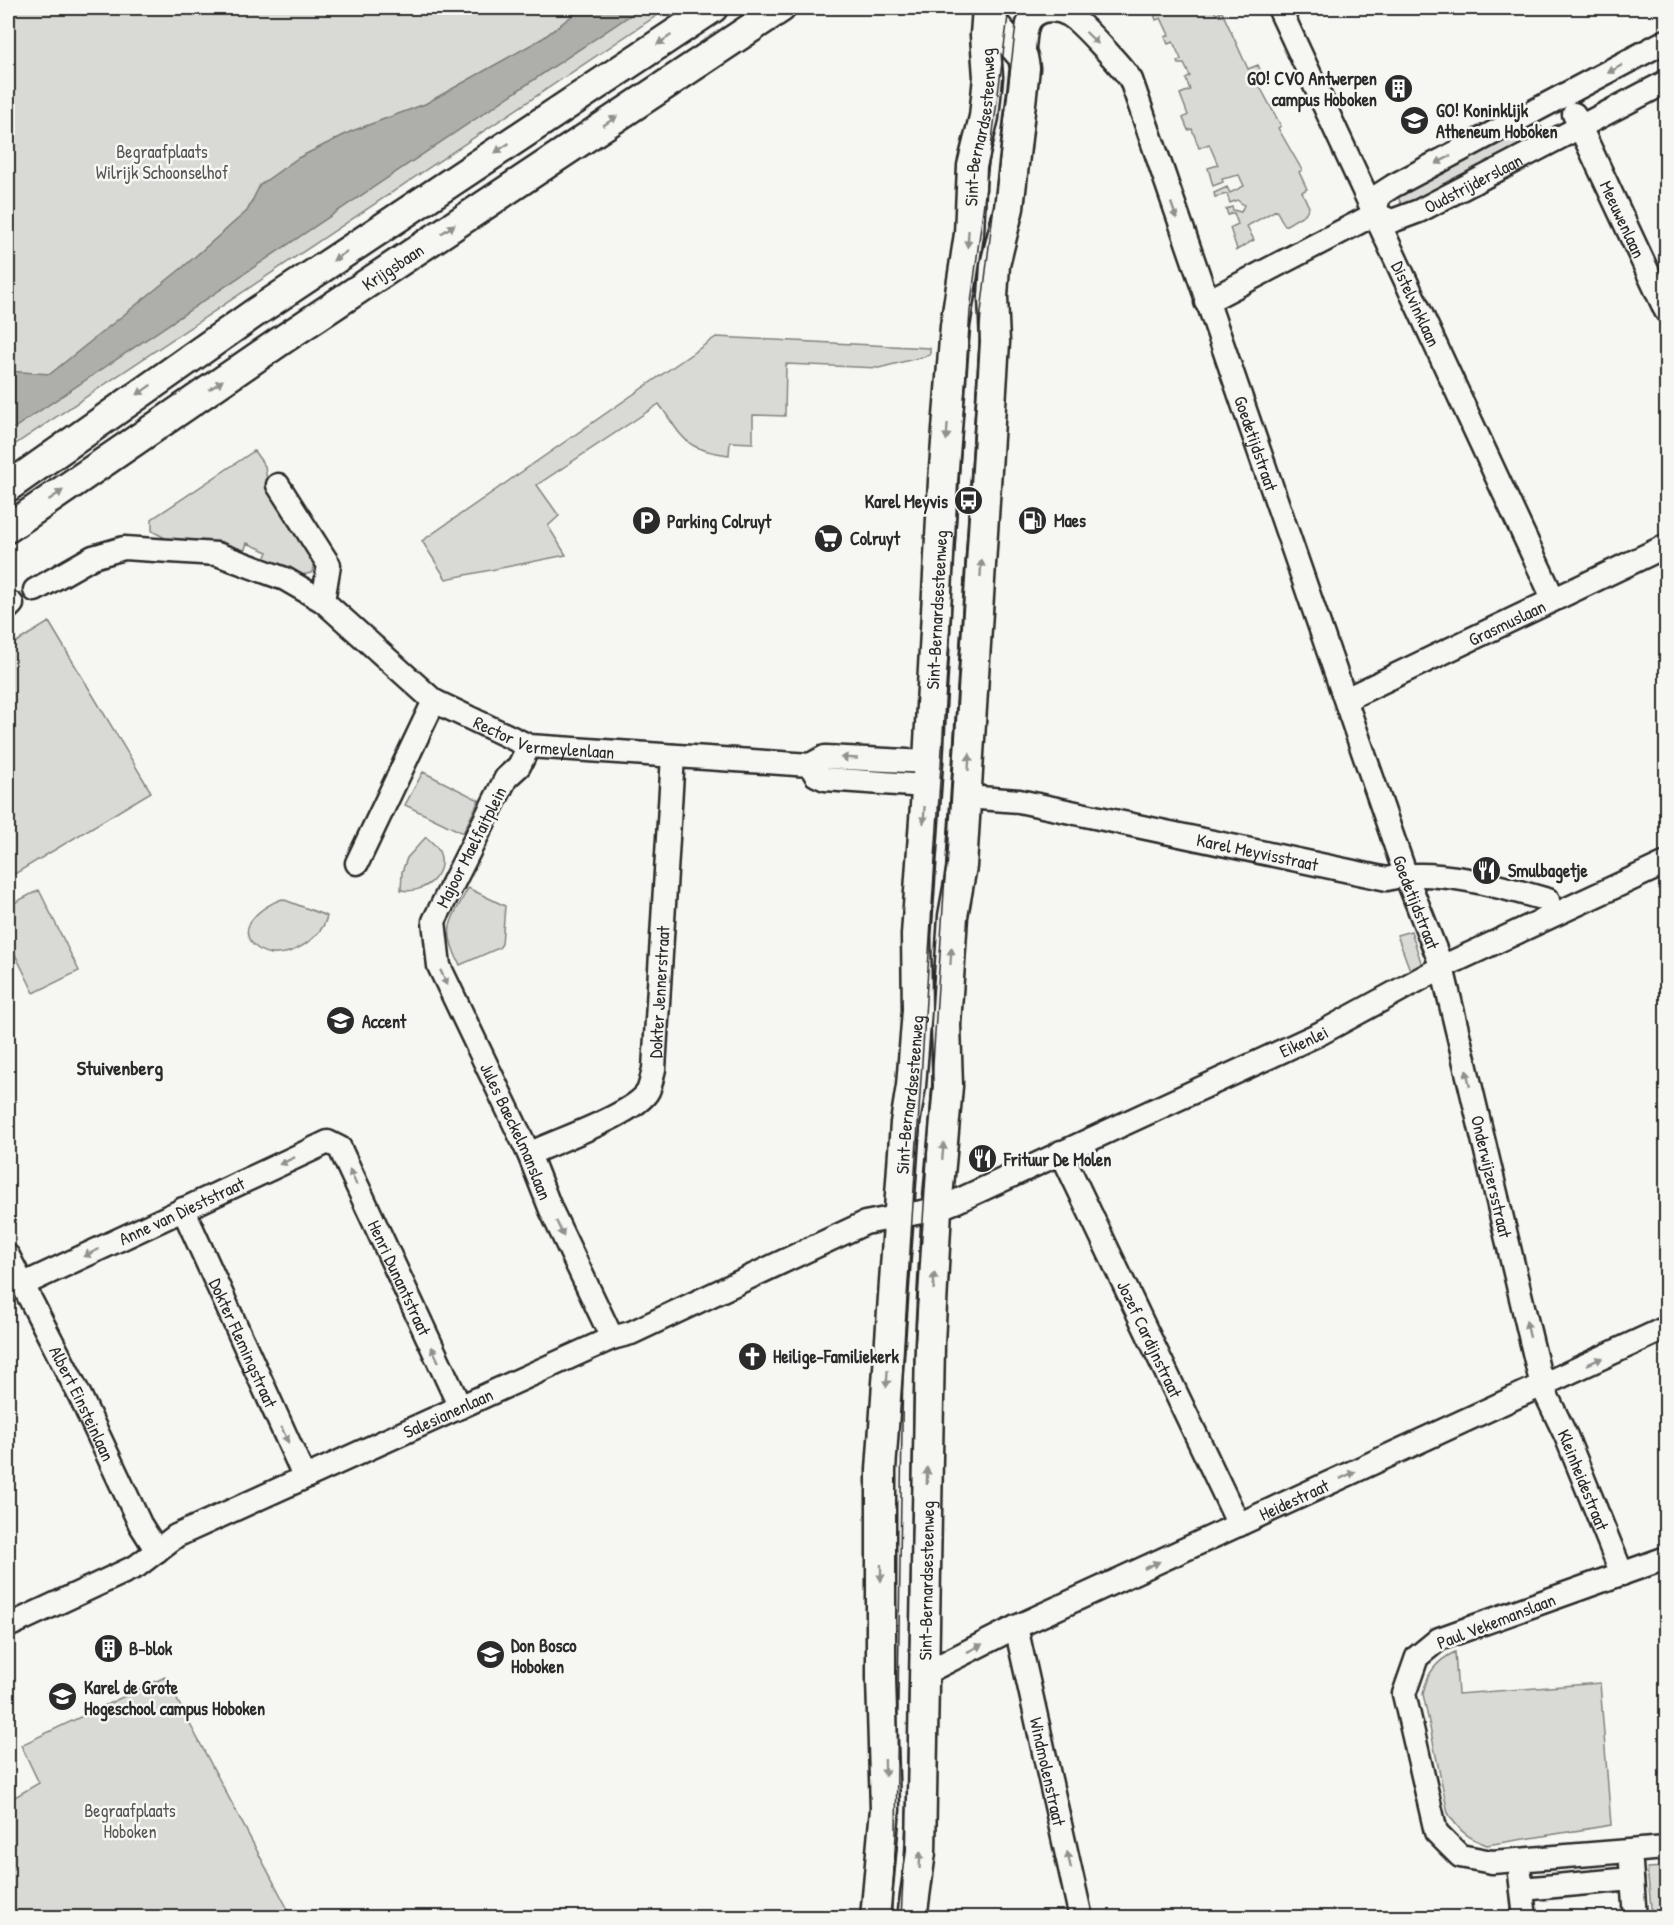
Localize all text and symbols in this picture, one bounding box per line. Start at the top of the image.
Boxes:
one-way arrow [1085,31,1099,45]
one-way arrow [656,34,672,45]
street label: Sint-Bernardsesteenweg [958,47,1001,207]
one-way arrow [1606,64,1623,74]
place label: GO! CVO Antwerpen campus Hoboken [1247,66,1377,113]
building icon: GO! CVO Antwerpen campus Hoboken [1382,72,1414,104]
place label: GO! Koninklijk Atheneum Hoboken [1436,98,1558,144]
school or university icon: GO! Koninklijk Atheneum Hoboken [1399,104,1431,136]
one-way arrow [602,115,618,127]
park label: Begraafplaats Wilrijk Schoonselhof [96,139,229,185]
one-way arrow [494,142,510,153]
street label: Oudstrijderslaan [1419,147,1526,219]
one-way arrow [1434,155,1451,165]
street label: Meeuwenlaan [1594,176,1652,262]
one-way arrow [1170,202,1180,220]
one-way arrow [440,224,456,235]
one-way arrow [963,229,973,248]
street label: Krijgsbaan [357,237,428,296]
one-way arrow [332,250,348,262]
street label: Distelvinklaan [1386,257,1447,351]
one-way arrow [208,379,224,391]
one-way arrow [137,384,152,396]
street label: Goedetijdstraat [1228,392,1285,495]
one-way arrow [942,423,952,442]
bus stop icon: Karel Meyvis [953,485,985,517]
one-way arrow [47,489,63,501]
place label: Karel Meyvis [865,489,948,515]
fuel station icon: Maes [1017,504,1049,536]
parking icon: Parking Colruyt [630,505,662,537]
place label: Maes [1054,508,1086,533]
place label: Parking Colruyt [667,509,772,535]
supermarket icon: Colruyt [813,522,845,554]
place label: Colruyt [850,526,901,552]
street label: Sint-Bernardsesteenweg [919,529,953,690]
one-way arrow [976,558,986,577]
street label: Grasmuslaan [1464,593,1549,651]
street label: Rector Vermeylenlaan [470,709,615,764]
one-way arrow [964,753,973,772]
one-way arrow [839,754,858,763]
street label: Majoor Maelfaitplein [430,782,512,912]
one-way arrow [919,806,929,825]
street label: Karel Meyvisstraat [1194,827,1321,877]
street label: Goedetijdstraat [1387,852,1447,954]
restaurant icon: Smulbagetje [1471,854,1503,886]
place label: Smulbagetje [1508,858,1589,884]
street label: Dokter Jennerstraat [642,924,675,1059]
one-way arrow [946,947,955,966]
one-way arrow [440,969,449,986]
school or university icon: Accent [325,1005,357,1037]
place label: Accent [362,1009,407,1034]
street label: Sint-Bernardsesteenweg [889,1014,929,1175]
street label: Eikenlei [1275,1019,1332,1063]
district label: Stuivenberg [77,1054,163,1082]
street label: Jules Baeckelmanslaan [475,1058,558,1203]
one-way arrow [1463,1069,1473,1087]
street label: Onderwijzersstraat [1465,1113,1519,1241]
one-way arrow [938,1141,947,1160]
restaurant icon: Frituur De Molen [967,1143,999,1175]
place label: Frituur De Molen [1003,1147,1111,1172]
one-way arrow [278,1157,295,1166]
one-way arrow [349,1169,358,1186]
street label: Anne van Dieststraat [114,1170,249,1251]
street label: Henri Dunantstraat [362,1216,438,1340]
one-way arrow [556,1221,565,1238]
one-way arrow [83,1249,100,1258]
one-way arrow [929,1271,938,1290]
street label: Dokter Flemingstraat [204,1274,284,1412]
street label: Jozef Cardijnstraat [1111,1276,1189,1402]
one-way arrow [1523,1320,1533,1338]
church icon: Heilige-Familiekerk [736,1340,768,1372]
street label: Albert Einsteinlaan [44,1341,121,1465]
place label: Heilige-Familiekerk [773,1344,900,1370]
one-way arrow [431,1346,440,1363]
one-way arrow [1586,1357,1603,1366]
one-way arrow [882,1369,892,1388]
street label: Salesianenlaan [399,1381,497,1444]
street label: Kleinheidestraat [1552,1425,1616,1535]
one-way arrow [281,1426,290,1443]
one-way arrow [923,1466,932,1485]
one-way arrow [1340,1470,1358,1480]
street label: Heidestraat [1255,1472,1333,1526]
street label: Sint-Bernardsesteenweg [912,1501,940,1661]
one-way arrow [1143,1560,1161,1570]
one-way arrow [876,1564,886,1583]
street label: Paul Vekemanslaan [1433,1587,1559,1655]
building icon: B-blok [92,1632,124,1664]
place label: Don Bosco Hoboken [511,1633,577,1679]
place label: B-blok [129,1636,173,1661]
school or university icon: Don Bosco Hoboken [474,1639,506,1671]
one-way arrow [967,1643,984,1652]
place label: Karel de Grote Hogeschool campus Hoboken [84,1675,265,1722]
school or university icon: Karel de Grote Hogeschool campus Hoboken [47,1681,79,1713]
street label: Windmolenstraat [1024,1715,1073,1829]
one-way arrow [880,1759,889,1778]
park label: Begraafplaats Hoboken [84,1798,176,1844]
one-way arrow [916,1850,925,1869]
one-way arrow [1063,1851,1073,1870]

